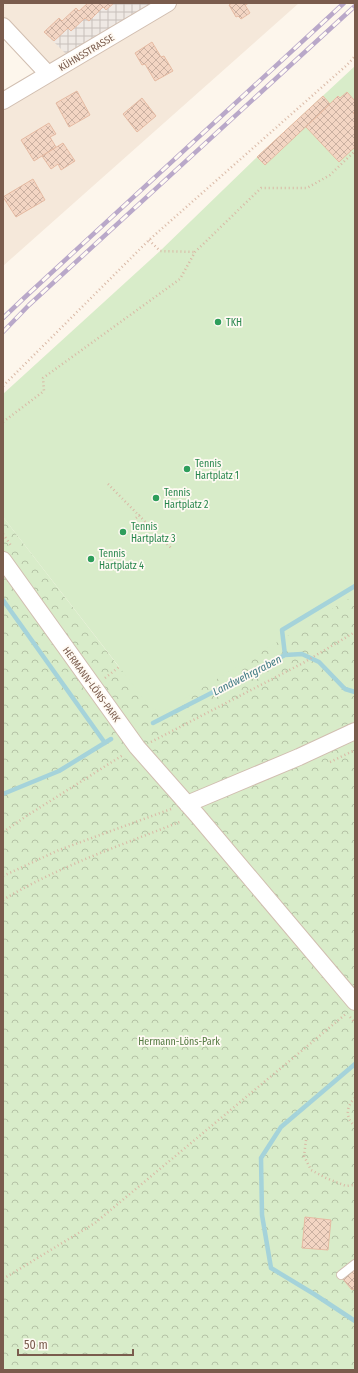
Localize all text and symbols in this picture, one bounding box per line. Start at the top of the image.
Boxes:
street label: KÜHNSSTRASSE [56,31,117,74]
marker: TKH [213,317,223,327]
place label: TKH [226,317,242,329]
place label: Tennis Hartplatz 1 [195,458,239,482]
marker: Tennis Hartplatz 1 [182,464,192,474]
place label: Tennis Hartplatz 2 [164,487,209,511]
marker: Tennis Hartplatz 2 [151,493,161,503]
place label: Tennis Hartplatz 3 [131,521,176,545]
marker: Tennis Hartplatz 3 [118,527,128,537]
place label: Tennis Hartplatz 4 [99,548,144,572]
marker: Tennis Hartplatz 4 [86,554,96,564]
street label: HERMANN-LÖNS-PARK [60,644,124,725]
water label: Landwehrgraben [211,652,284,698]
park label: Hermann-Löns-Park [138,1036,220,1048]
scale bar [18,1331,133,1357]
text: 50 m [24,1338,48,1352]

